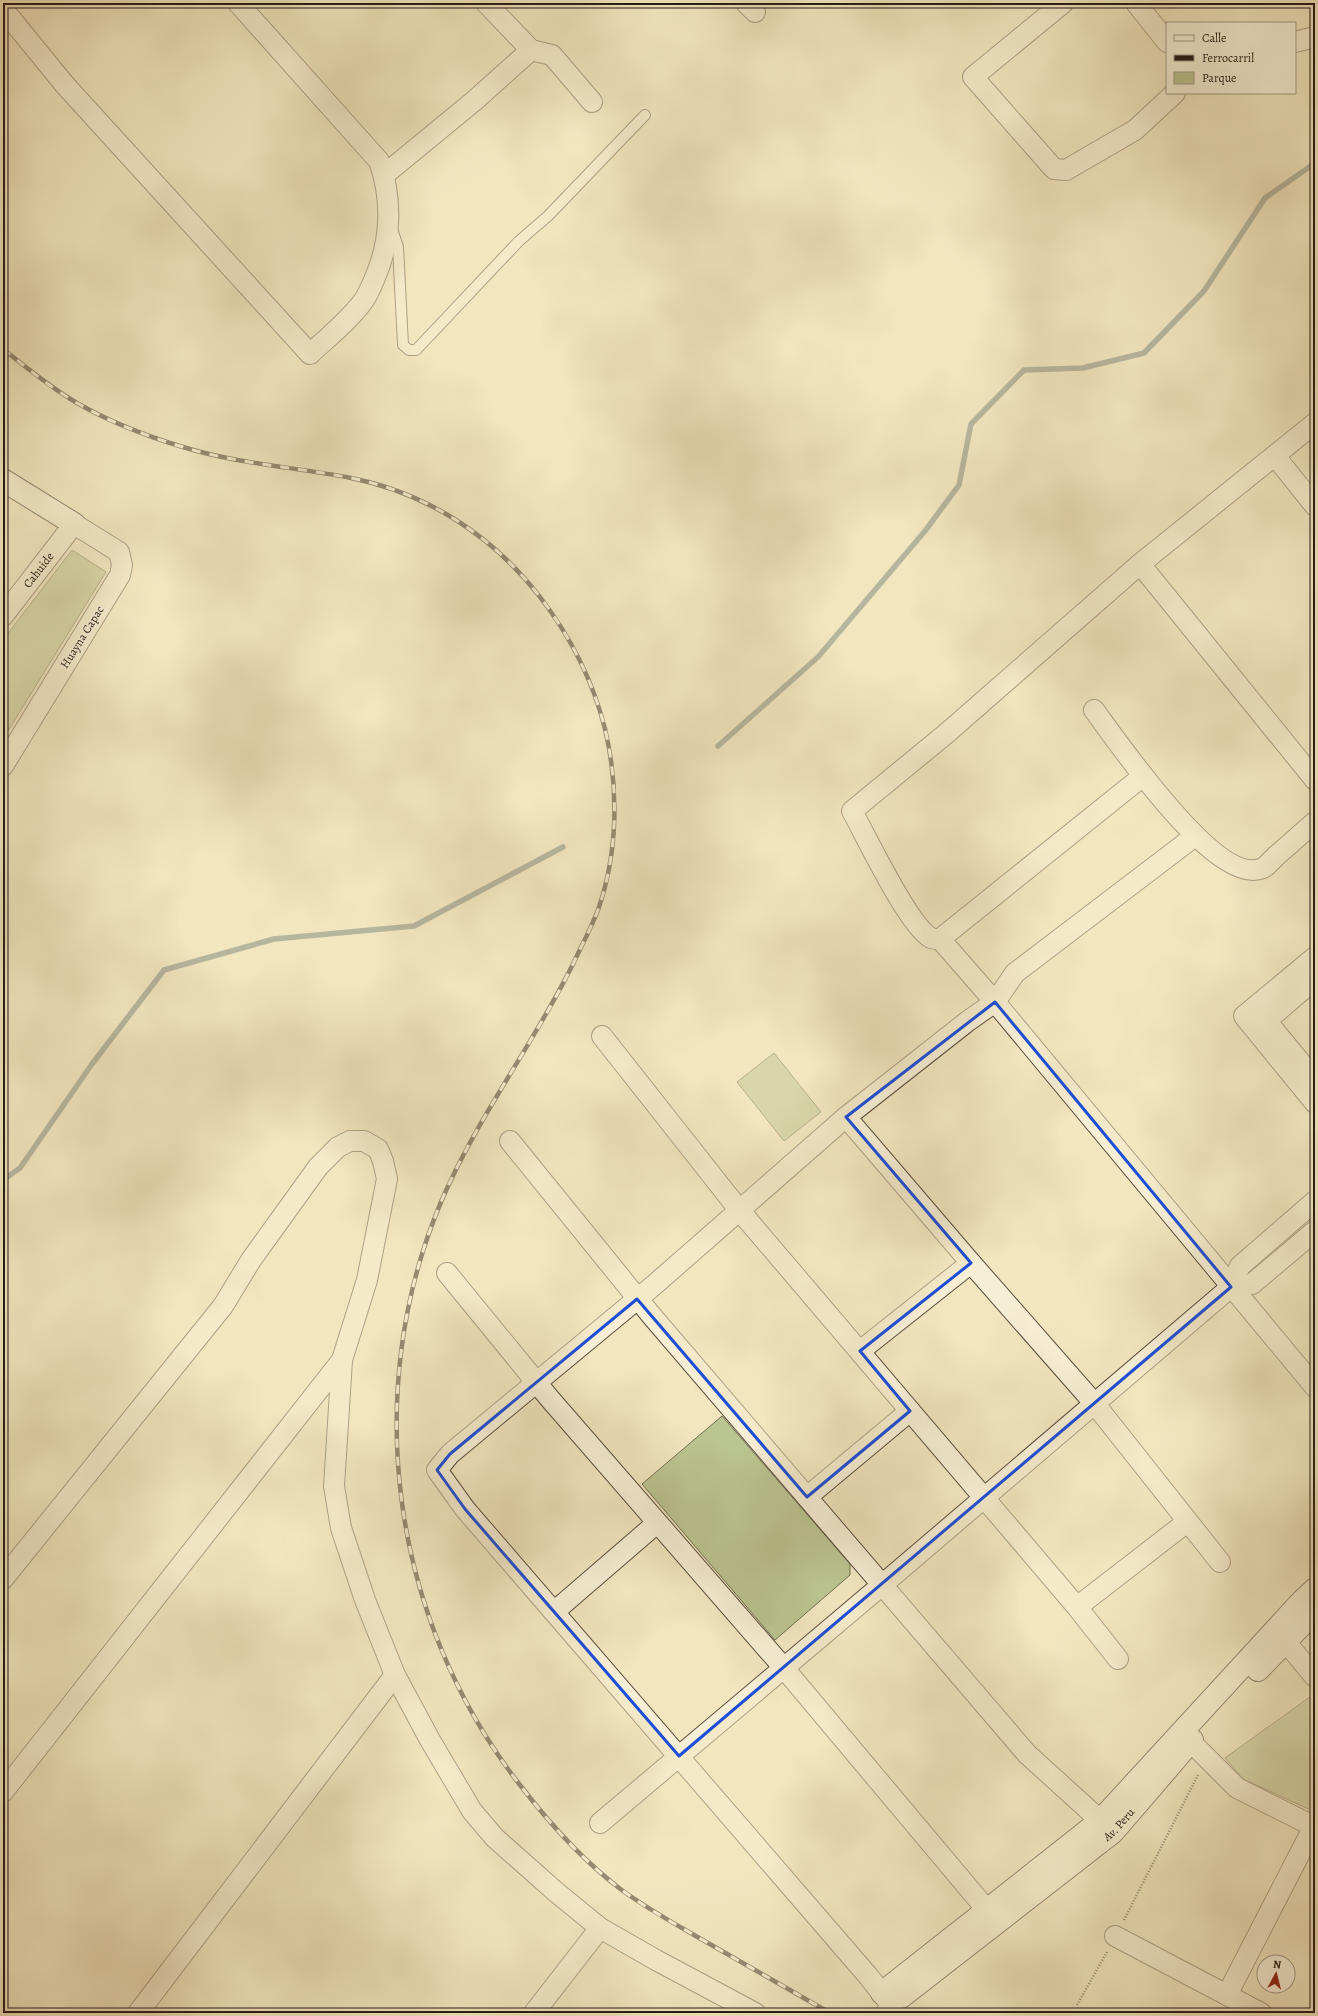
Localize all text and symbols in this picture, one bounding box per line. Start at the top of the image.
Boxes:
legend [1166,22,1296,94]
text: Calle [1202,30,1226,46]
text: Ferrocarril [1202,50,1254,66]
text: Parque [1202,70,1237,86]
street label: Cahuide [19,549,57,591]
street label: Huayna Capac [56,603,108,671]
street label: Av. Peru [1099,1804,1138,1845]
north arrow [1256,1954,1296,1994]
text: N [1272,1957,1282,1973]

